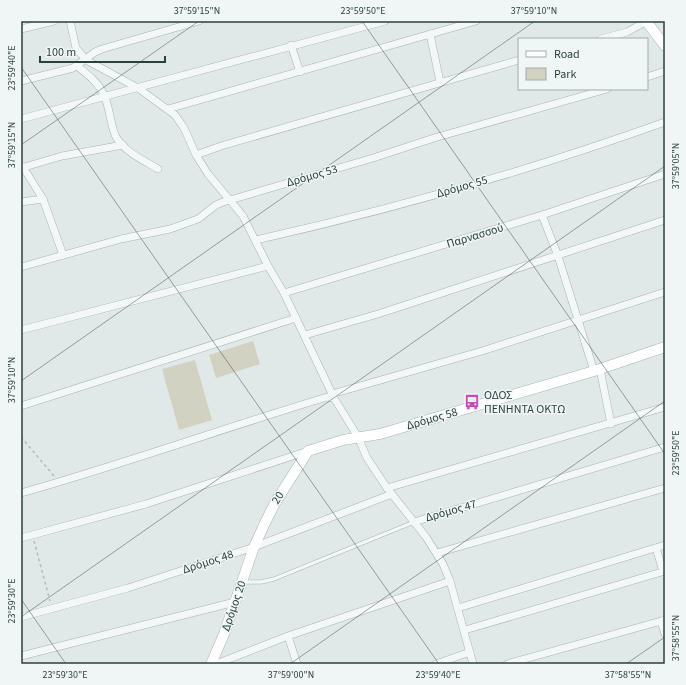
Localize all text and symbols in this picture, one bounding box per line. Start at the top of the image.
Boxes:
text: 37°59'15"N [174,4,220,18]
text: 23°59'50"E [340,4,386,18]
text: 37°59'10"N [511,4,557,18]
scale bar [40,38,165,64]
legend [518,38,648,90]
text: 100 m [46,44,76,61]
text: 23°59'40"E [5,45,19,91]
text: Road [554,46,580,63]
text: Park [554,66,576,83]
text: 37°59'15"N [5,122,19,168]
text: 37°59'05"N [669,143,683,189]
street label: Δρόμος 53 [284,161,340,191]
street label: Δρόμος 55 [434,172,490,202]
street label: Παρνασσού [444,219,506,253]
text: 37°59'10"N [5,357,19,403]
place label: ΟΔΟΣ ΠΕΝΗΝΤΑ ΟΚΤΩ [484,387,565,418]
bus stop icon: ΟΔΟΣ ΠΕΝΗΝΤΑ ΟΚΤΩ [463,393,481,411]
street label: Δρόμος 58 [404,404,460,434]
text: 23°59'50"E [669,430,683,476]
street label: 20 [268,488,288,508]
street label: Δρόμος 47 [423,496,479,526]
street label: Δρόμος 48 [180,546,236,578]
text: 23°59'30"E [5,578,19,624]
street label: Δρόμος 20 [217,578,251,634]
text: 37°58'55"N [669,615,683,661]
text: 23°59'30"E [42,668,88,682]
text: 37°59'00"N [268,668,314,682]
text: 23°59'40"E [415,668,461,682]
text: 37°58'55"N [605,668,651,682]

